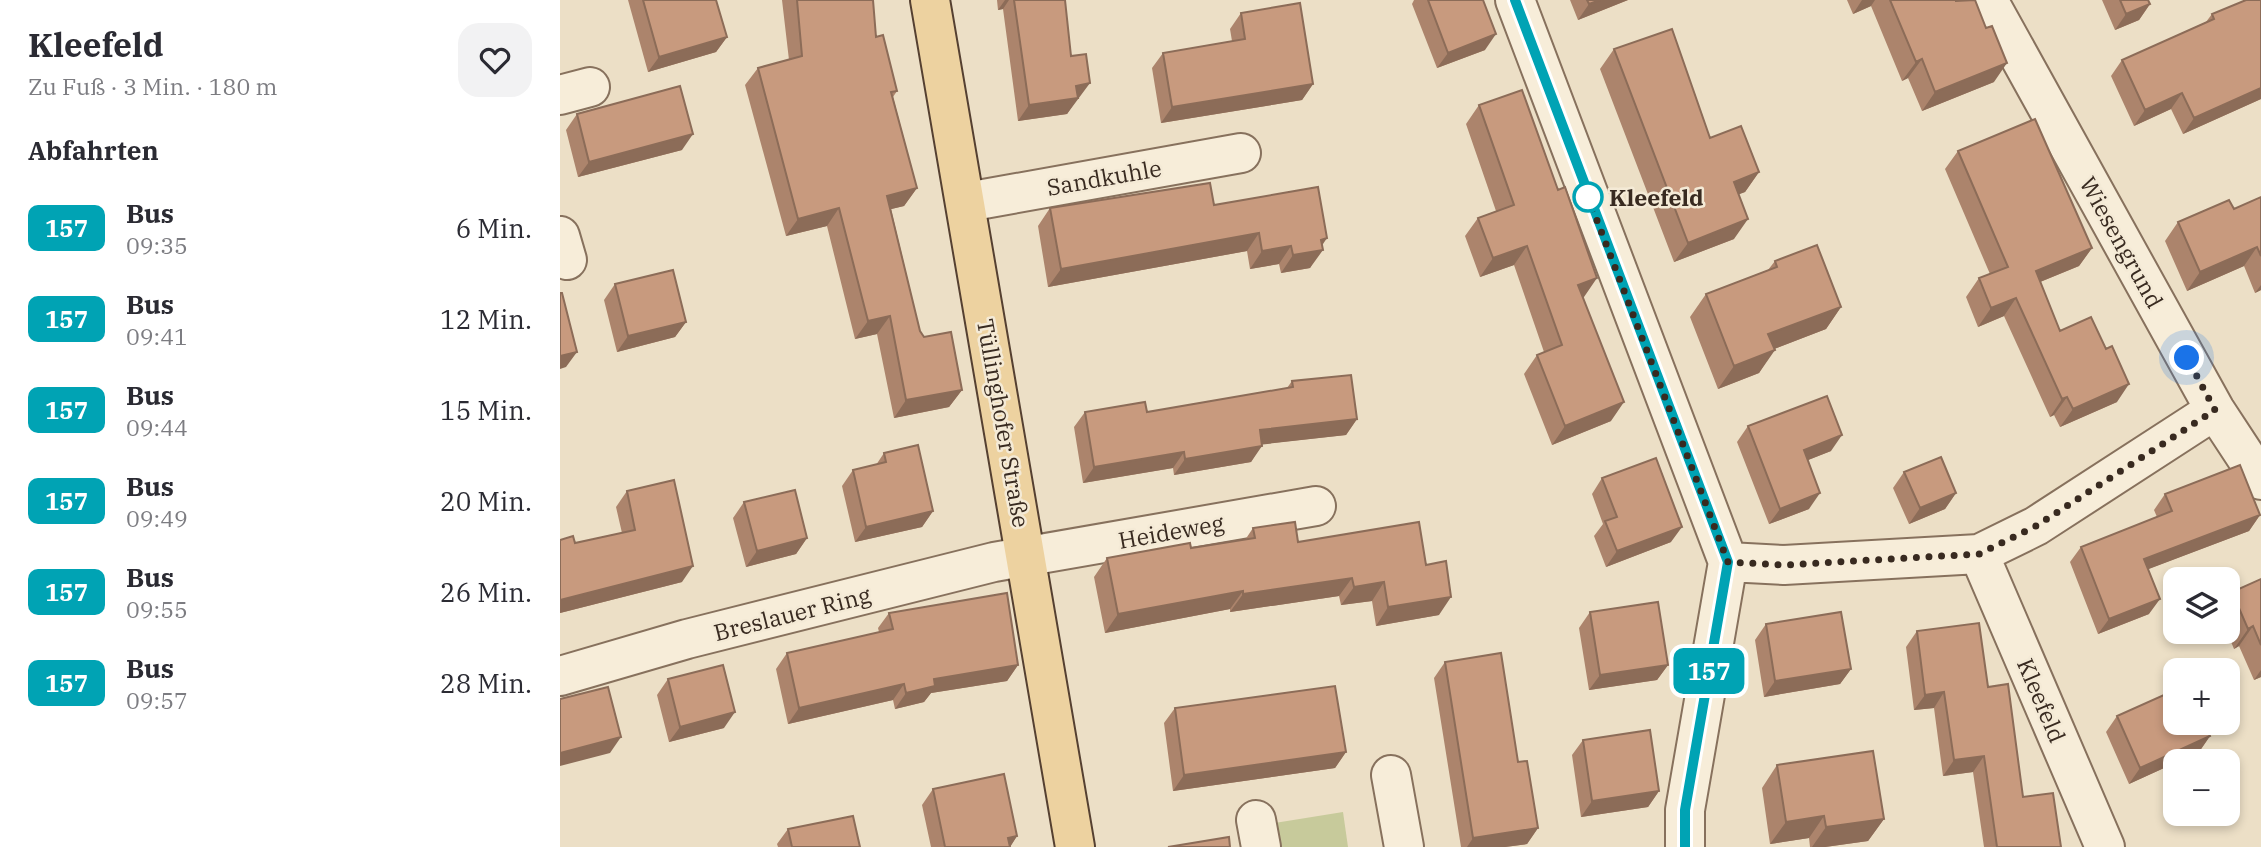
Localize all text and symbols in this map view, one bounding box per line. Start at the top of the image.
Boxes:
text: Kleefeld [28,23,164,66]
button: heart [458,23,532,97]
text: Zu Fuß · 3 Min. · 180 m [28,71,277,101]
text: Abfahrten [28,133,159,167]
street label: Sandkuhle [1044,152,1164,202]
street label: Wiesengrund [2074,171,2170,313]
marker: Kleefeld [1573,182,1603,212]
place label: Kleefeld [1609,182,1703,212]
text: Bus [126,196,174,230]
text: 6 Min. [456,211,532,245]
text: 157 [45,212,88,244]
text: 09:35 [126,230,188,260]
text: Bus [126,287,174,321]
text: 12 Min. [440,302,532,336]
text: 157 [45,303,88,335]
street label: Tüllinghofer Straße [971,316,1037,530]
text: 09:41 [126,321,188,351]
your location [2169,340,2204,375]
text: Bus [126,378,174,412]
text: 15 Min. [440,393,532,427]
text: 157 [45,394,88,426]
text: 09:44 [126,412,188,442]
text: Bus [126,469,174,503]
text: 20 Min. [440,484,532,518]
text: 157 [45,485,88,517]
text: 09:49 [126,503,188,533]
street label: Heideweg [1116,507,1227,555]
text: Bus [126,560,174,594]
map controls [2163,567,2240,826]
button: layers [2163,567,2240,644]
text: 26 Min. [440,575,532,609]
text: 157 [45,576,88,608]
street label: Breslauer Ring [711,579,874,647]
text: 09:55 [126,594,188,624]
line badge: 157 [1669,648,1749,694]
text: Bus [126,651,174,685]
street label: Kleefeld [2011,653,2073,747]
text: 157 [1687,655,1731,687]
button: + [2163,658,2240,735]
text: 28 Min. [440,666,532,700]
text: 157 [45,667,88,699]
text: 09:57 [126,685,188,715]
button: − [2163,749,2240,826]

